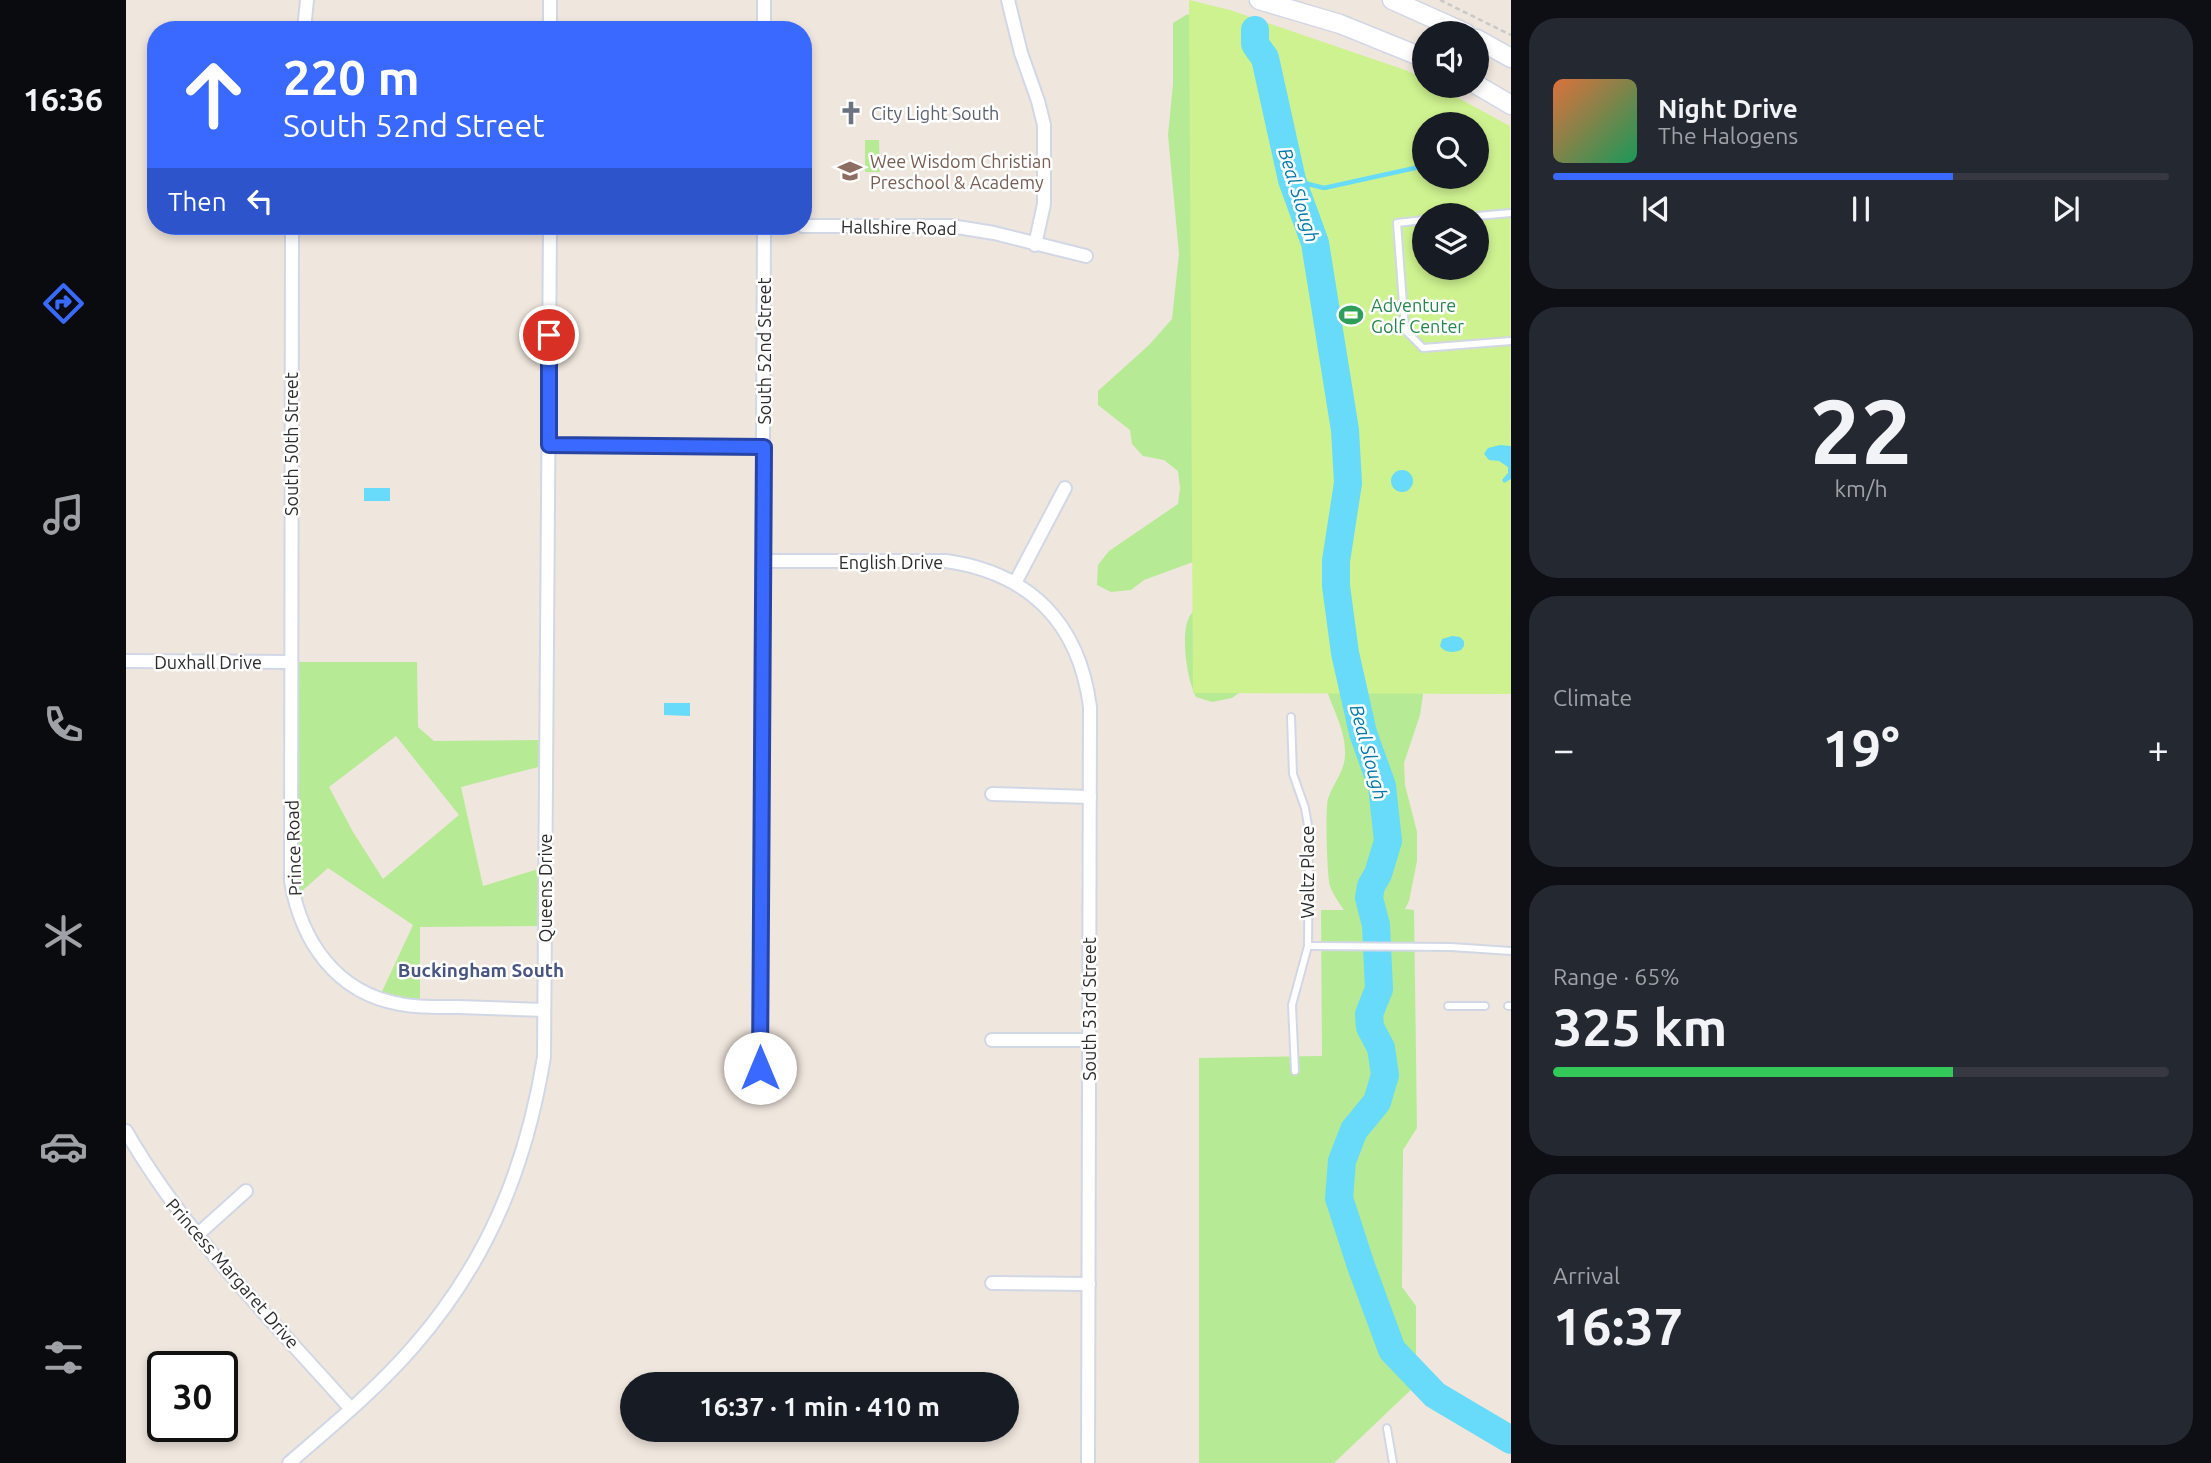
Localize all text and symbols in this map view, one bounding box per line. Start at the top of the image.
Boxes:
map controls [1412,21,1489,280]
button: sound [1412,21,1489,98]
icon: ahead [168,49,259,140]
text: 220 m [283,49,420,104]
text: 16:36 [23,81,103,117]
text: Night Drive [1658,94,1798,123]
church icon: City Light South [837,99,865,127]
place label: City Light South [871,103,999,123]
text: South 52nd Street [283,107,545,143]
button: search [1412,112,1489,189]
text: The Halogens [1658,123,1798,148]
water label: Beal Slough [1274,145,1324,245]
place label: Wee Wisdom Christian Preschool & Academy [870,151,1052,192]
school or university icon: Wee Wisdom Christian Preschool & Academy [836,157,864,185]
icon: left [241,182,279,220]
text: Then [168,187,227,216]
icon: previous [1637,190,1675,228]
icon: pause [1842,190,1880,228]
icon: next [2047,190,2085,228]
button: layers [1412,203,1489,280]
street label: Hallshire Road [841,216,957,238]
street label: South 52nd Street [754,277,774,425]
icon: directions [39,279,88,328]
place label: Adventure Golf Center [1371,295,1464,336]
sports icon: Adventure Golf Center [1337,301,1365,329]
pin [519,305,579,365]
icon: arrive [530,316,568,354]
street label: South 50th Street [281,372,301,516]
text: 22 [1810,379,1912,481]
text: km/h [1834,476,1888,501]
icon: music [39,490,88,539]
street label: English Drive [839,552,943,572]
street label: Duxhall Drive [154,652,262,672]
text: Climate [1553,685,1632,710]
icon: phone [39,700,88,749]
water label: Beal Slough [1346,702,1392,802]
text: 19° [1822,719,1900,777]
text: − [1553,728,1574,770]
text: + [2148,728,2169,770]
street label: Prince Road [281,800,305,896]
street label: Waltz Place [1297,826,1317,918]
street label: Queens Drive [535,834,556,942]
icon: climate [39,911,88,960]
street label: South 53rd Street [1079,937,1099,1081]
district label: Buckingham South [398,959,564,981]
text: Range · 65% [1553,964,1680,989]
text: 325 km [1553,998,1727,1056]
position arrow [723,1031,797,1105]
icon: car [39,1122,88,1171]
street label: Princess Margaret Drive [162,1194,304,1352]
text: Arrival [1553,1263,1620,1288]
text: 16:37 [1553,1297,1683,1355]
icon: filters [39,1333,88,1382]
speed limit sign: 30 [147,1351,238,1442]
text: 16:37 · 1 min · 410 m [699,1392,940,1421]

